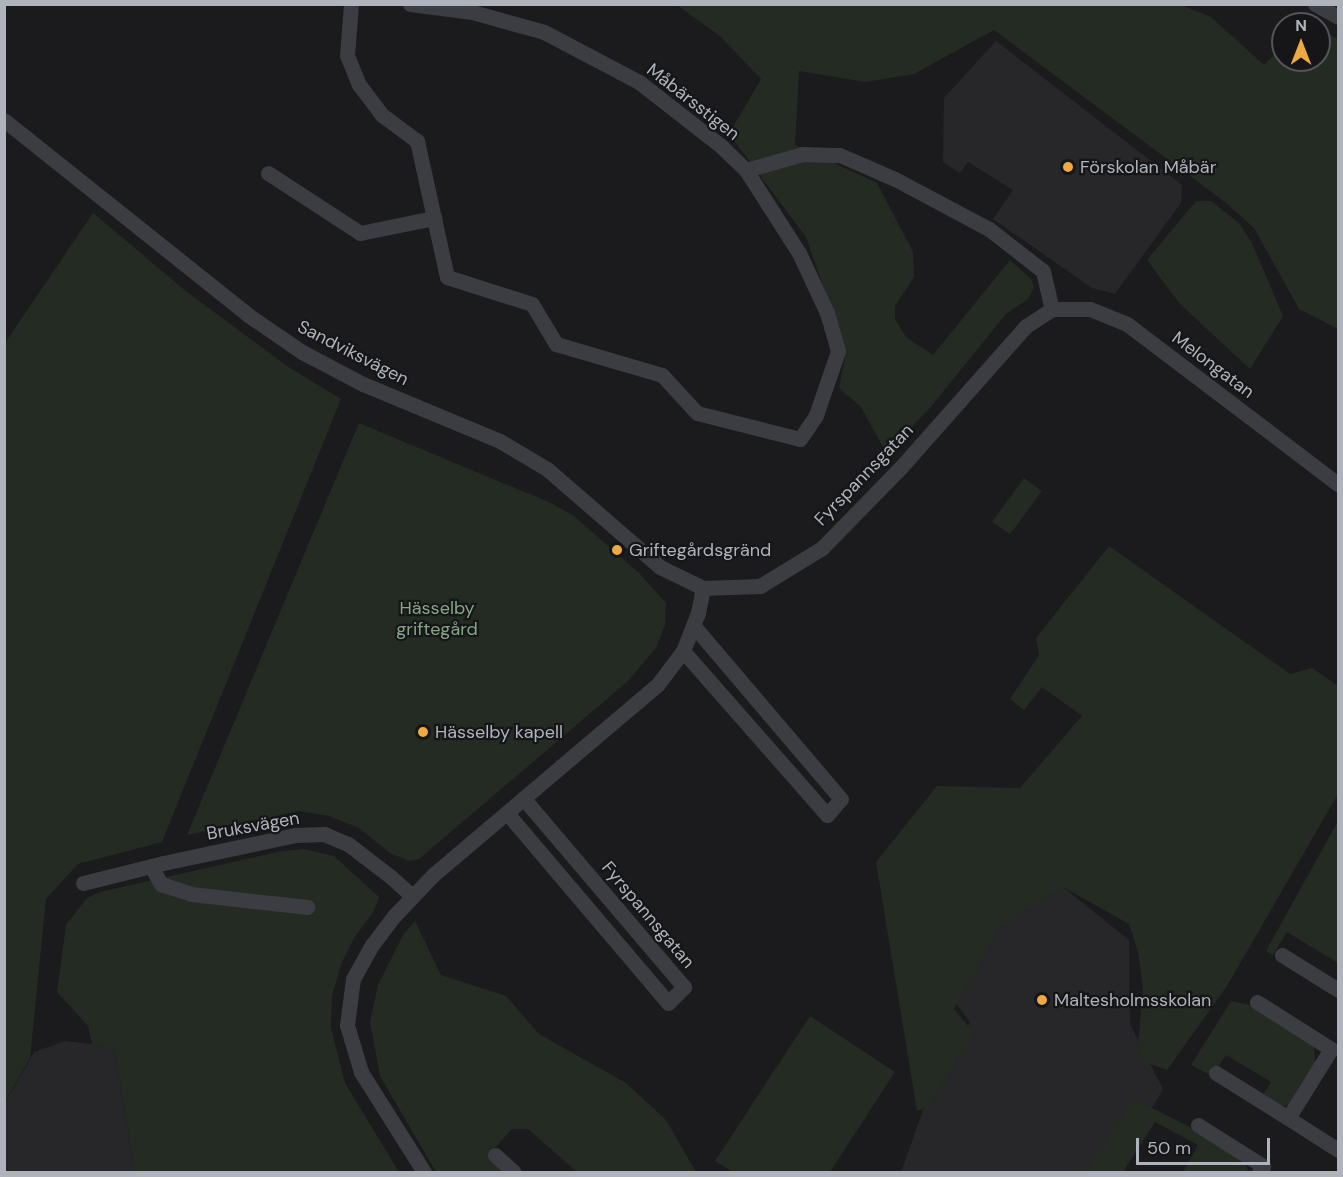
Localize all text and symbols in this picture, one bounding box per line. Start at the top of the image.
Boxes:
north arrow [1271,12,1331,72]
text: N [1295,15,1307,36]
street label: Måbärsstigen [642,59,744,145]
place label: Förskolan Måbär [1080,156,1216,178]
marker: Förskolan Måbär [1061,160,1075,174]
street label: Sandviksvägen [294,316,412,390]
street label: Melongatan [1168,327,1258,403]
street label: Fyrspannsgatan [810,420,918,530]
place label: Griftegårdsgränd [629,539,771,561]
marker: Griftegårdsgränd [610,543,624,557]
park label: Hässelby griftegård [396,598,478,640]
place label: Hässelby kapell [435,721,563,743]
marker: Hässelby kapell [416,725,430,739]
street label: Bruksvägen [205,807,301,845]
street label: Fyrspannsgatan [597,857,699,973]
place label: Maltesholmsskolan [1054,989,1211,1011]
marker: Maltesholmsskolan [1035,993,1049,1007]
scale bar [1139,1126,1272,1164]
text: 50 m [1147,1136,1191,1160]

